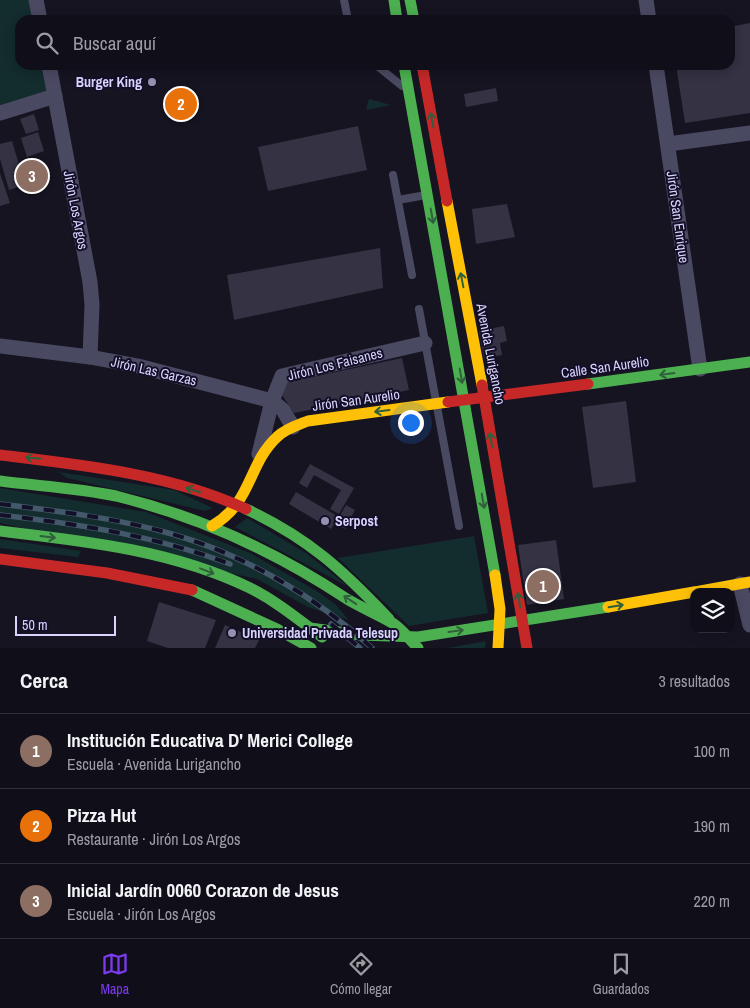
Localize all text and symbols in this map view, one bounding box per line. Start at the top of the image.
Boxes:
search box [15,15,735,70]
icon: search [33,29,61,57]
text: Buscar aquí [73,30,156,56]
place label: Burger King [76,73,142,91]
marker: Burger King [146,76,158,88]
pin: 2 [165,85,197,123]
one-way arrow [427,113,436,129]
pin: 3 [16,157,48,195]
street label: Jirón Los Argos [60,169,92,251]
street label: Jirón San Enrique [663,170,693,264]
one-way arrow [427,208,437,224]
one-way arrow [456,272,466,288]
street label: Avenida Lurigancho [472,301,510,406]
street label: Jirón Los Faisanes [286,343,385,384]
street label: Jirón Las Garzas [109,352,199,390]
street label: Calle San Aurelio [560,352,650,382]
one-way arrow [456,368,466,384]
one-way arrow [659,369,675,379]
street label: Jirón San Aurelio [311,385,401,415]
one-way arrow [374,406,390,416]
your location [398,410,424,436]
one-way arrow [486,432,496,448]
one-way arrow [26,454,42,463]
one-way arrow [185,484,201,494]
one-way arrow [478,493,488,509]
place label: Serpost [335,512,378,530]
marker: Serpost [319,515,331,527]
one-way arrow [40,532,56,542]
one-way arrow [199,567,214,576]
pin: 1 [527,567,559,605]
map controls [690,588,735,633]
button: layers [690,588,735,633]
one-way arrow [513,592,523,608]
one-way arrow [343,595,357,605]
one-way arrow [608,600,624,610]
scale bar [15,613,116,636]
text: 50 m [22,616,48,634]
place label: Universidad Privada Telesup [242,624,398,642]
one-way arrow [447,626,463,636]
marker: Universidad Privada Telesup [226,627,238,639]
text: Cerca [20,666,68,695]
text: 3 resultados [659,670,730,692]
text: Institución Educativa D' Merici College [67,727,353,753]
text: 1 [32,740,40,762]
text: 100 m [694,740,730,762]
text: Escuela · Avenida Lurigancho [67,753,241,775]
text: Pizza Hut [67,802,136,828]
text: 2 [32,815,40,837]
text: 190 m [694,815,730,837]
text: Restaurante · Jirón Los Argos [67,828,241,850]
text: Inicial Jardín 0060 Corazon de Jesus [67,877,339,903]
text: 3 [32,890,40,912]
text: 220 m [694,890,730,912]
text: Escuela · Jirón Los Argos [67,903,216,925]
tab: Mapa [100,950,129,998]
tab: Cómo llegar [330,950,392,998]
tab: Guardados [593,950,650,998]

